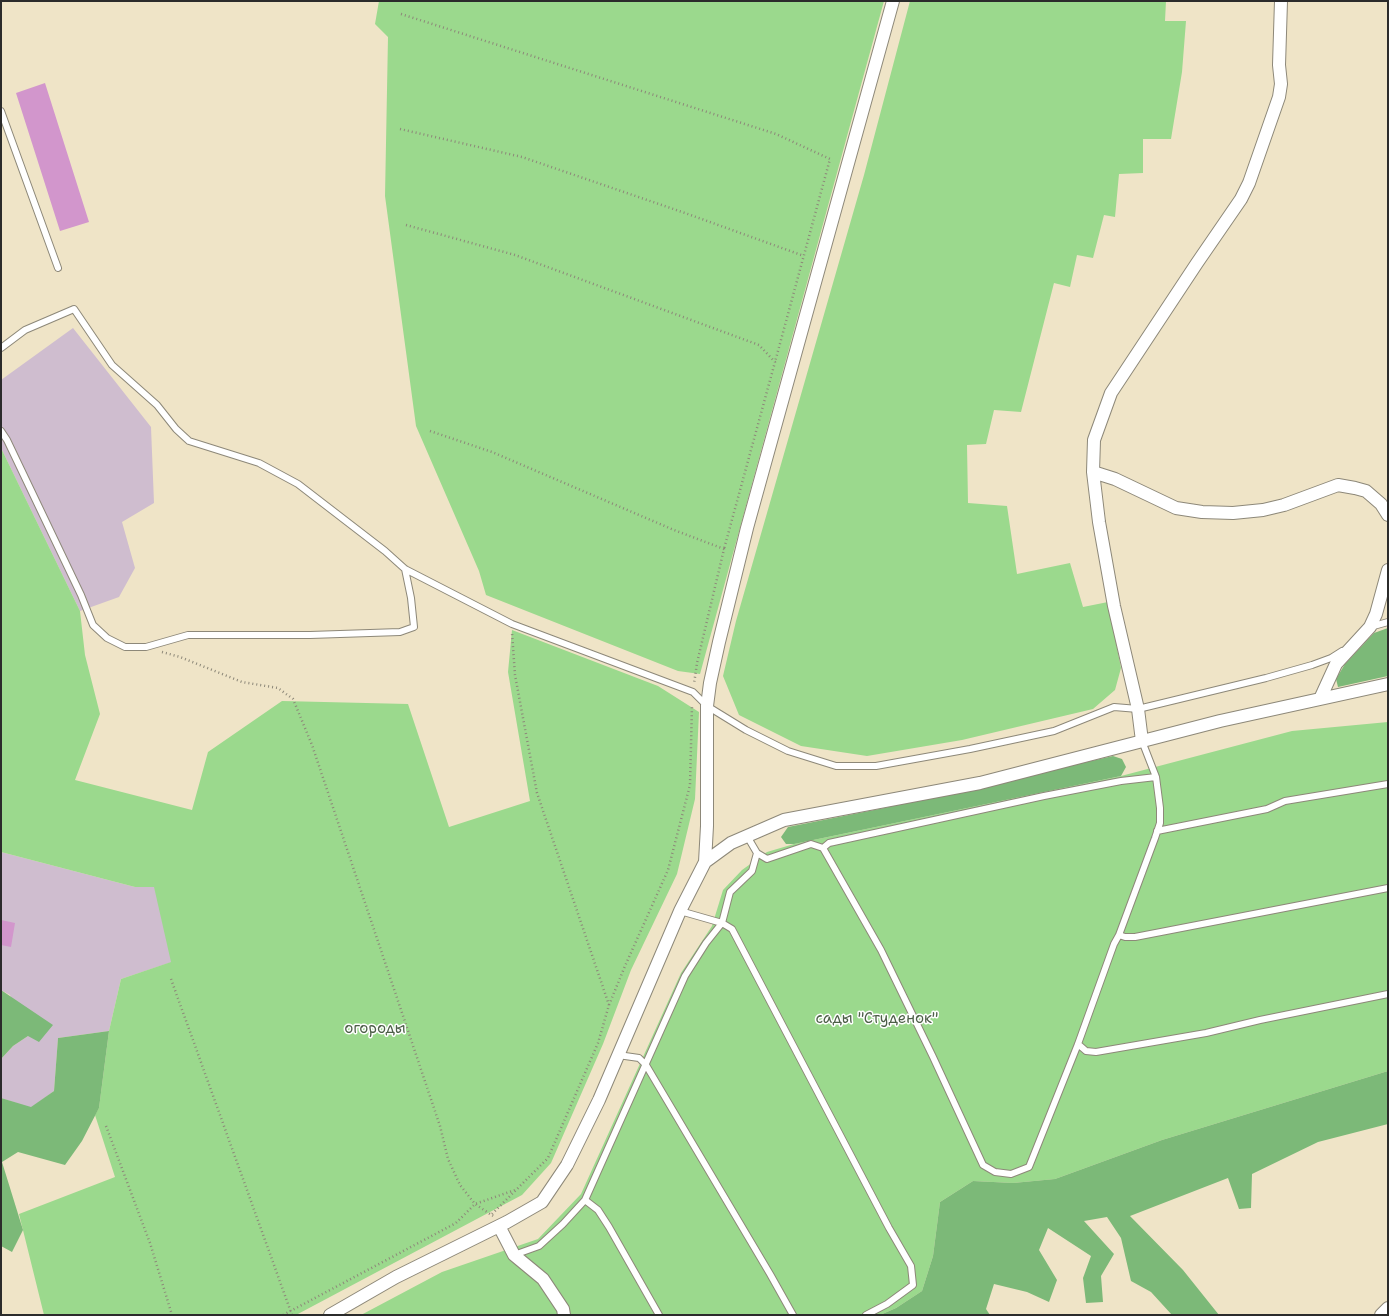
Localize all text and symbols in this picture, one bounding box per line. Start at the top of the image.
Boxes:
park label: сады "Студенок" [815,1010,939,1028]
park label: огороды [344,1020,406,1038]

